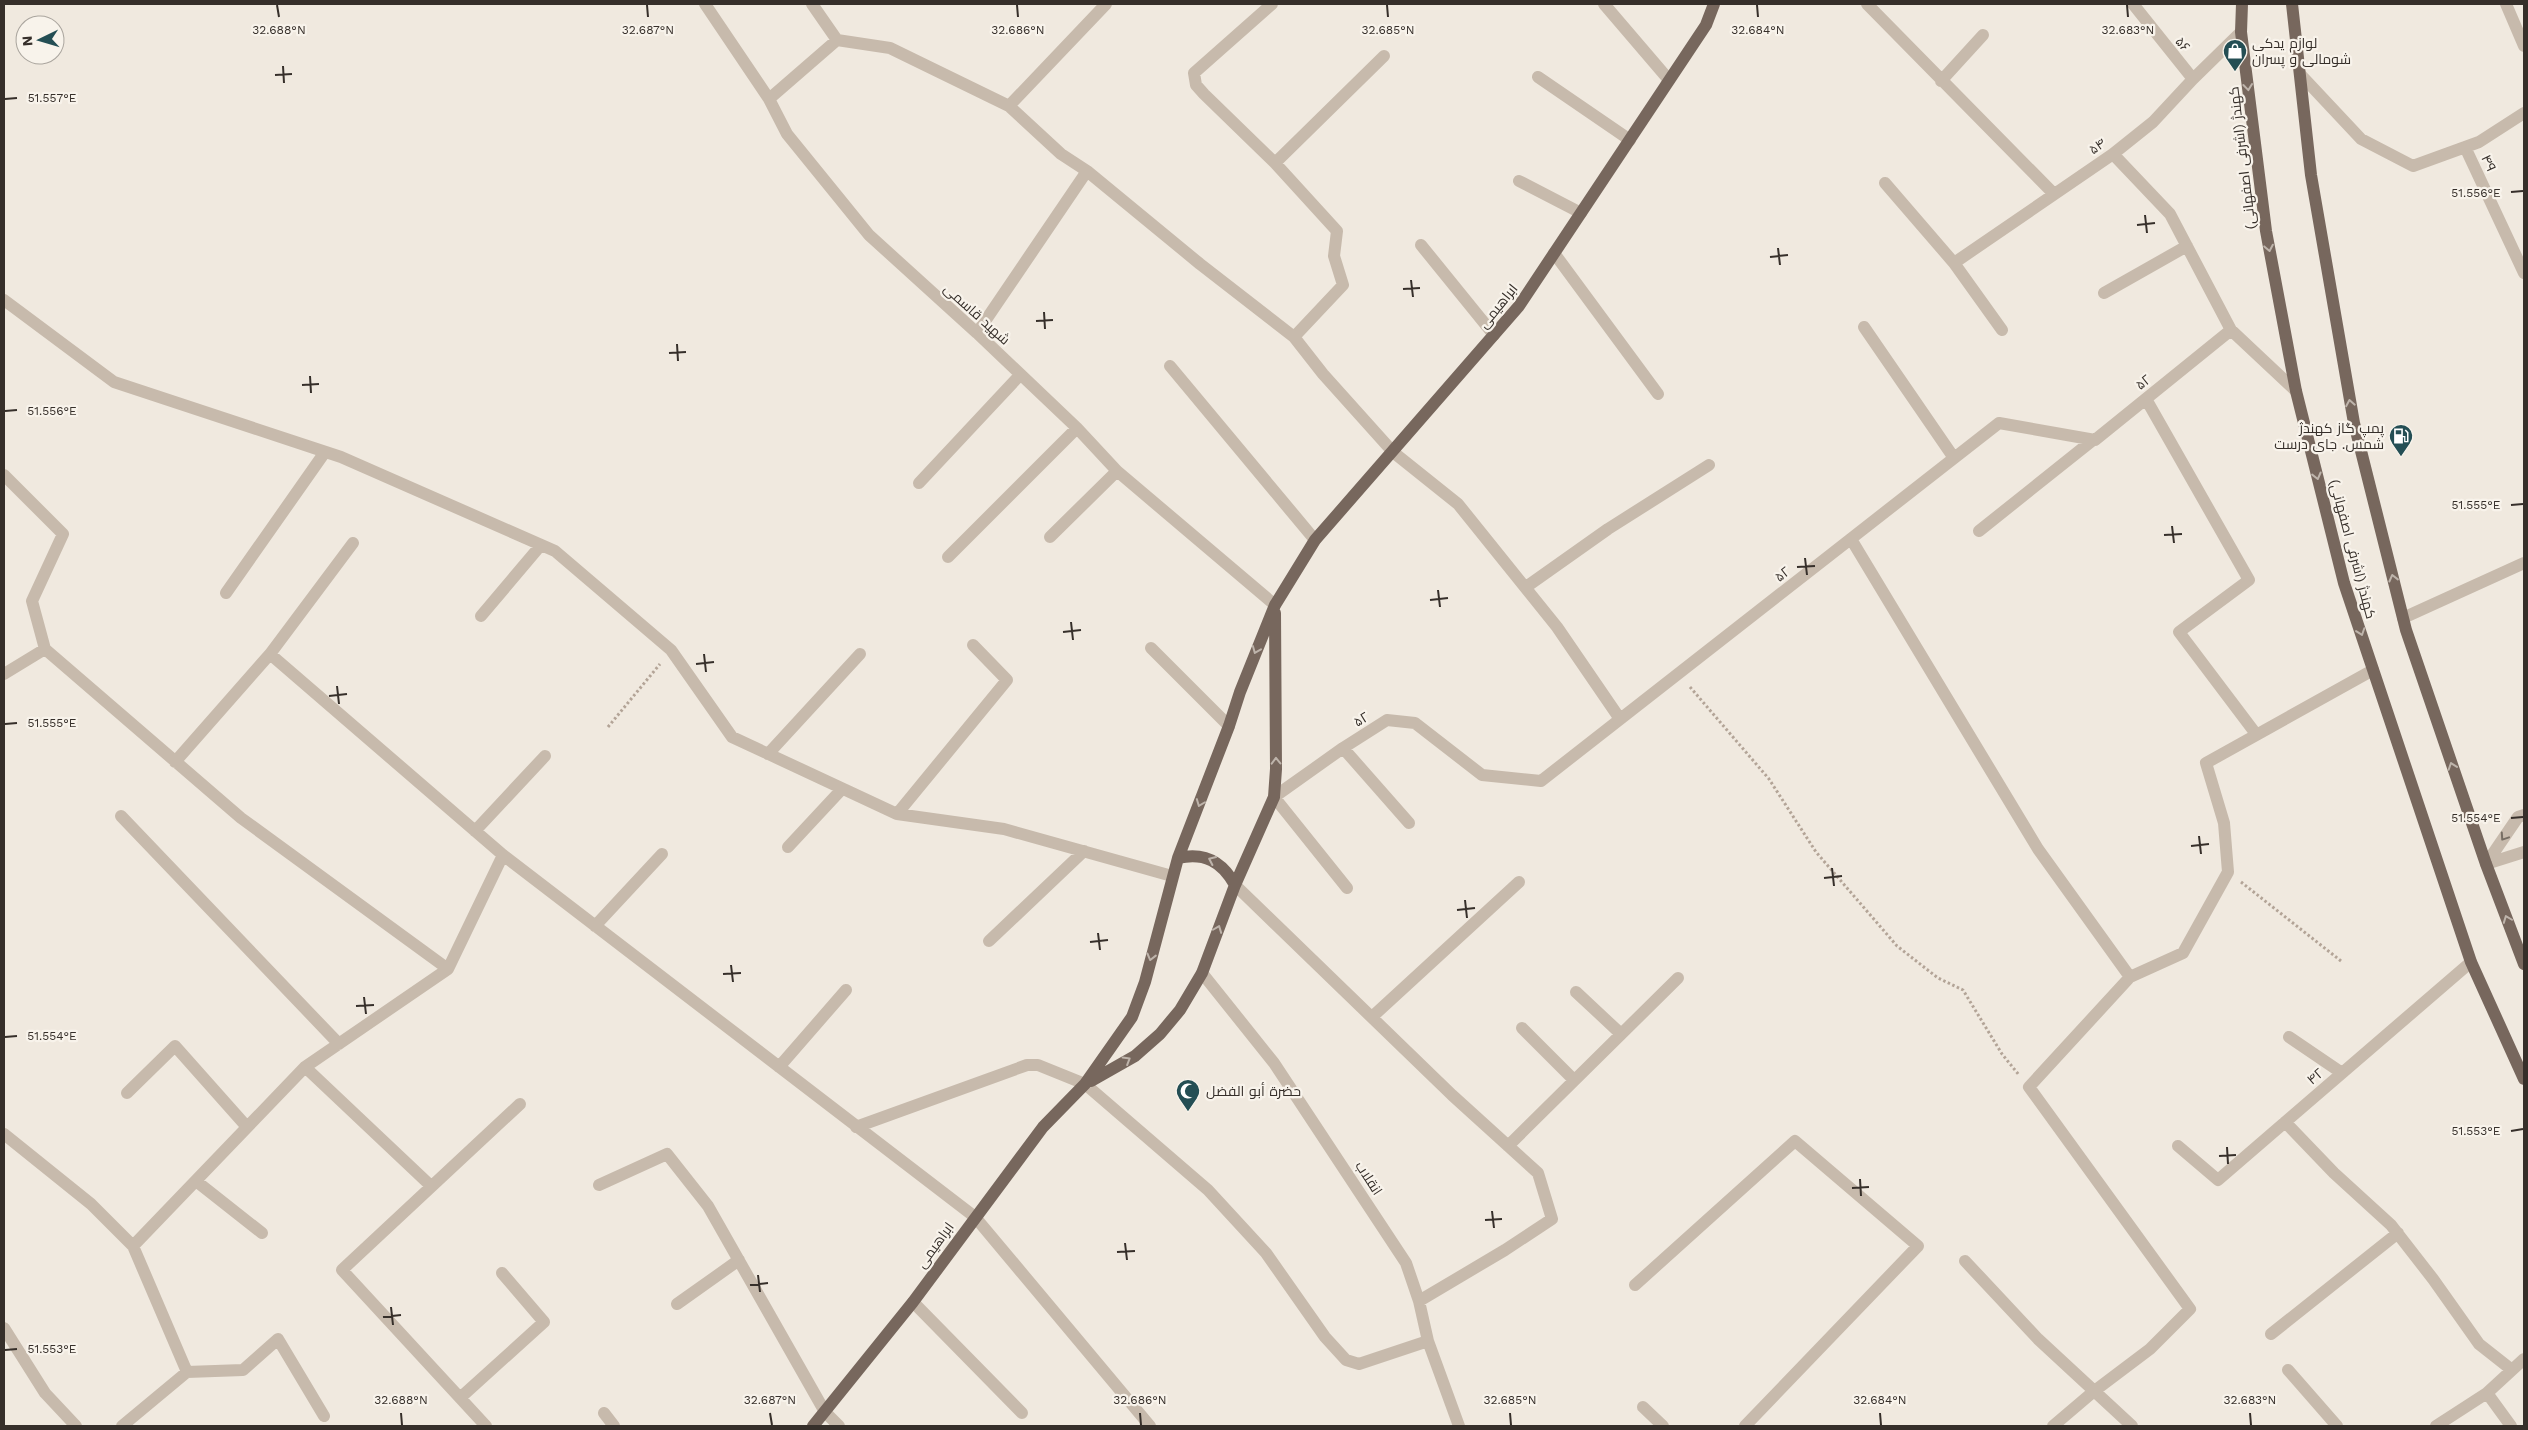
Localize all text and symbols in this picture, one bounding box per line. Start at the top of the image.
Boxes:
north arrow [15,15,65,65]
text: 32.688°N [252,23,306,37]
text: 32.687°N [622,23,674,37]
text: 32.686°N [991,23,1045,37]
text: 32.685°N [1361,23,1415,37]
text: 32.684°N [1731,23,1785,37]
text: 32.683°N [2102,23,2154,37]
street label: ۵۶ [2172,33,2194,55]
text: N [19,35,35,47]
place label: لوازم یدکی شومالی و پسران [2252,35,2351,69]
shop icon: لوازم یدکی شومالی و پسران [2222,38,2248,72]
one-way arrow [2242,83,2253,91]
street label: کهندژ (اشرفی اصفهانی) [2225,86,2259,230]
text: 51.557°E [28,91,77,105]
street label: ۵۴ [2085,135,2109,157]
street label: ۴۹ [2478,152,2500,174]
text: 51.556°E [2451,186,2501,200]
one-way arrow [2263,244,2273,253]
street label: شهید قاسمی [941,280,1013,348]
street label: ابراهیمی [1475,281,1521,331]
street label: ۵۲ [2132,371,2154,393]
one-way arrow [2346,398,2356,407]
text: 51.556°E [27,404,77,418]
place label: پمپ گاز کهندژ شمس. جای درست [2274,420,2384,452]
fuel station icon: پمپ گاز کهندژ شمس. جای درست [2388,423,2414,457]
one-way arrow [2311,471,2322,480]
street label: کهندژ (اشرفی اصفهانی) [2327,478,2379,620]
text: 51.555°E [2452,498,2501,512]
street label: ۵۲ [1771,563,1793,585]
one-way arrow [2388,573,2399,582]
one-way arrow [2355,627,2365,636]
one-way arrow [1252,646,1262,654]
street label: ۵۲ [1350,708,1372,730]
text: 51.555°E [28,716,77,730]
one-way arrow [1271,756,1281,764]
one-way arrow [2448,762,2458,770]
one-way arrow [1196,798,1206,807]
text: 51.554°E [2451,811,2501,825]
one-way arrow [2501,832,2510,841]
one-way arrow [1208,857,1217,867]
one-way arrow [2503,915,2513,924]
one-way arrow [1212,925,1222,934]
one-way arrow [1146,953,1157,962]
text: 51.554°E [27,1029,77,1043]
one-way arrow [1122,1056,1131,1066]
street label: ۴۲ [2303,1064,2327,1088]
mosque icon: حضرة أبو الفضل [1175,1078,1201,1112]
place label: حضرة أبو الفضل [1206,1082,1301,1099]
text: 51.553°E [2452,1124,2501,1138]
street label: انقلاب [1352,1158,1386,1198]
street label: ابراهیمی [913,1219,957,1271]
text: 51.553°E [28,1342,77,1356]
text: 32.688°N [374,1393,428,1407]
text: 32.687°N [744,1393,796,1407]
text: 32.686°N [1113,1393,1167,1407]
text: 32.685°N [1483,1393,1537,1407]
text: 32.684°N [1853,1393,1907,1407]
text: 32.683°N [2224,1393,2276,1407]

